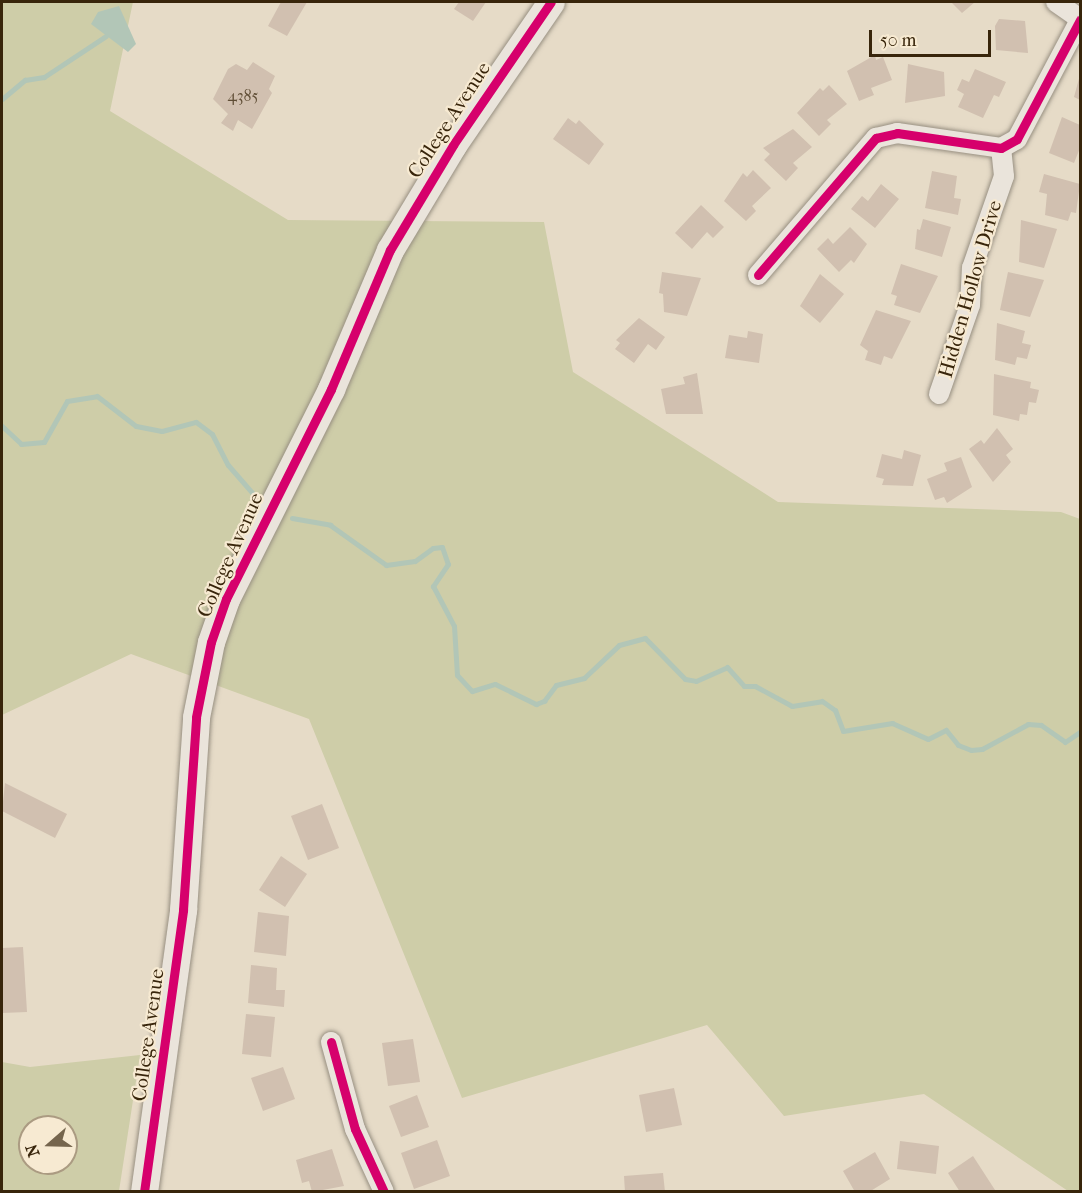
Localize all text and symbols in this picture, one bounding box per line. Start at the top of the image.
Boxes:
scale bar [872,18,994,56]
text: 50 m [880,30,916,51]
street label: College Avenue [403,57,495,183]
house number: 4385 [228,86,258,106]
street label: Hidden Hollow Drive [933,198,1007,380]
street label: College Avenue [192,489,268,621]
street label: College Avenue [127,967,169,1103]
north arrow [18,1115,78,1175]
text: N [21,1142,44,1160]

